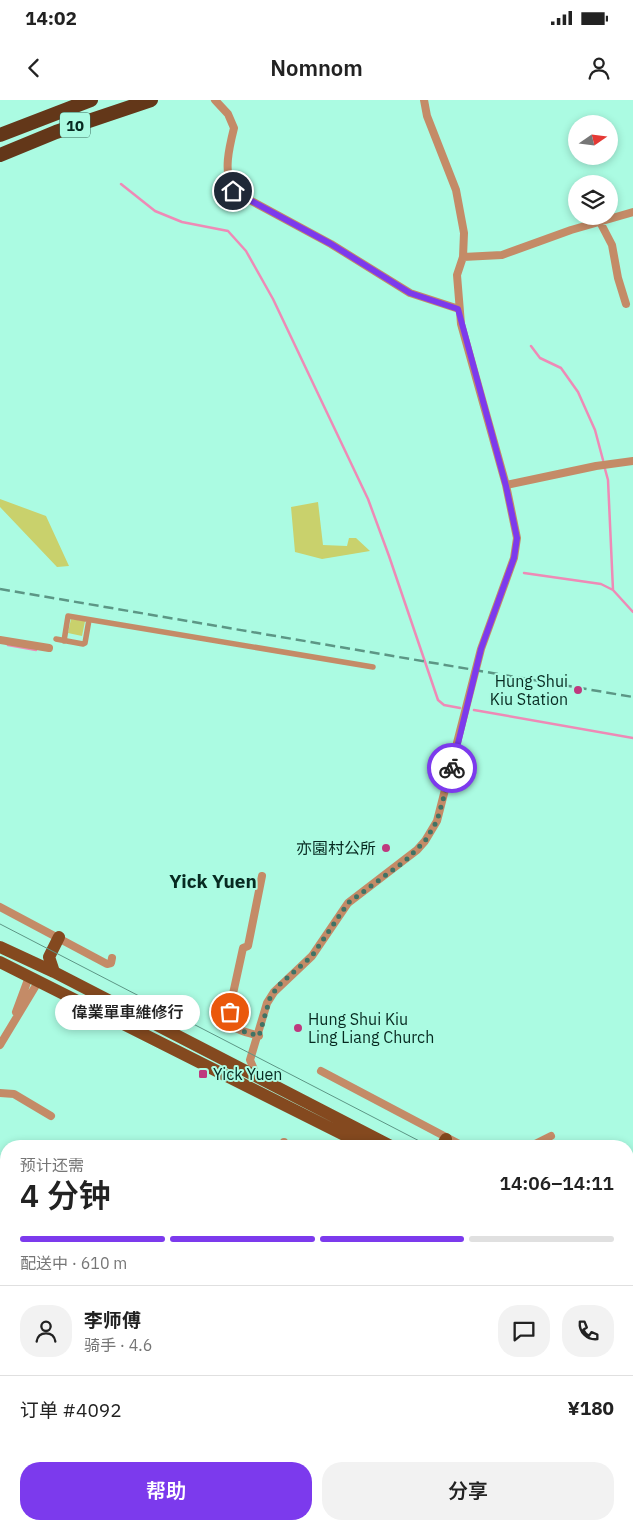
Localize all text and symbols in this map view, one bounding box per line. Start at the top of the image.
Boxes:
text: 14:02 [25,6,77,30]
text: Nomnom [270,53,363,82]
icon: back [20,54,48,82]
icon: person [585,54,613,82]
road number: 10 [60,112,90,138]
north arrow [568,115,618,165]
map controls [568,115,618,225]
pin [212,170,254,212]
button: layers [568,175,618,225]
icon: home [219,177,247,205]
place label: Hung Shui Kiu Station [490,671,568,709]
marker: Hung Shui Kiu Station [572,684,584,696]
courier [427,743,477,793]
icon: bike [438,754,466,782]
place label: 亦園村公所 [296,838,376,858]
marker: 亦園村公所 [380,842,392,854]
district label: Yick Yuen [169,869,257,893]
pin [209,991,251,1033]
callout: 偉業單車維修行 [55,994,200,1030]
icon: bag [216,998,244,1026]
text: 偉業單車維修行 [71,1002,184,1022]
place label: Hung Shui Kiu Ling Liang Church [308,1009,434,1047]
marker: Hung Shui Kiu Ling Liang Church [292,1022,304,1034]
place label: Yick Yuen [213,1064,282,1084]
marker: Yick Yuen [197,1068,209,1080]
text: 预计还需 [20,1155,84,1175]
text: 14:06–14:11 [500,1171,614,1195]
text: 4 分钟 [20,1174,111,1216]
text: 配送中 · 610 m [20,1253,127,1273]
button: person [20,1305,72,1357]
button: chat [498,1305,550,1357]
button: phone [562,1305,614,1357]
text: 李师傅 [84,1308,141,1332]
text: 骑手 · 4.6 [84,1335,152,1355]
text: ¥180 [567,1396,614,1420]
text: 订单 #4092 [20,1398,122,1422]
button: 帮助 [20,1462,312,1520]
button: 分享 [322,1462,614,1520]

